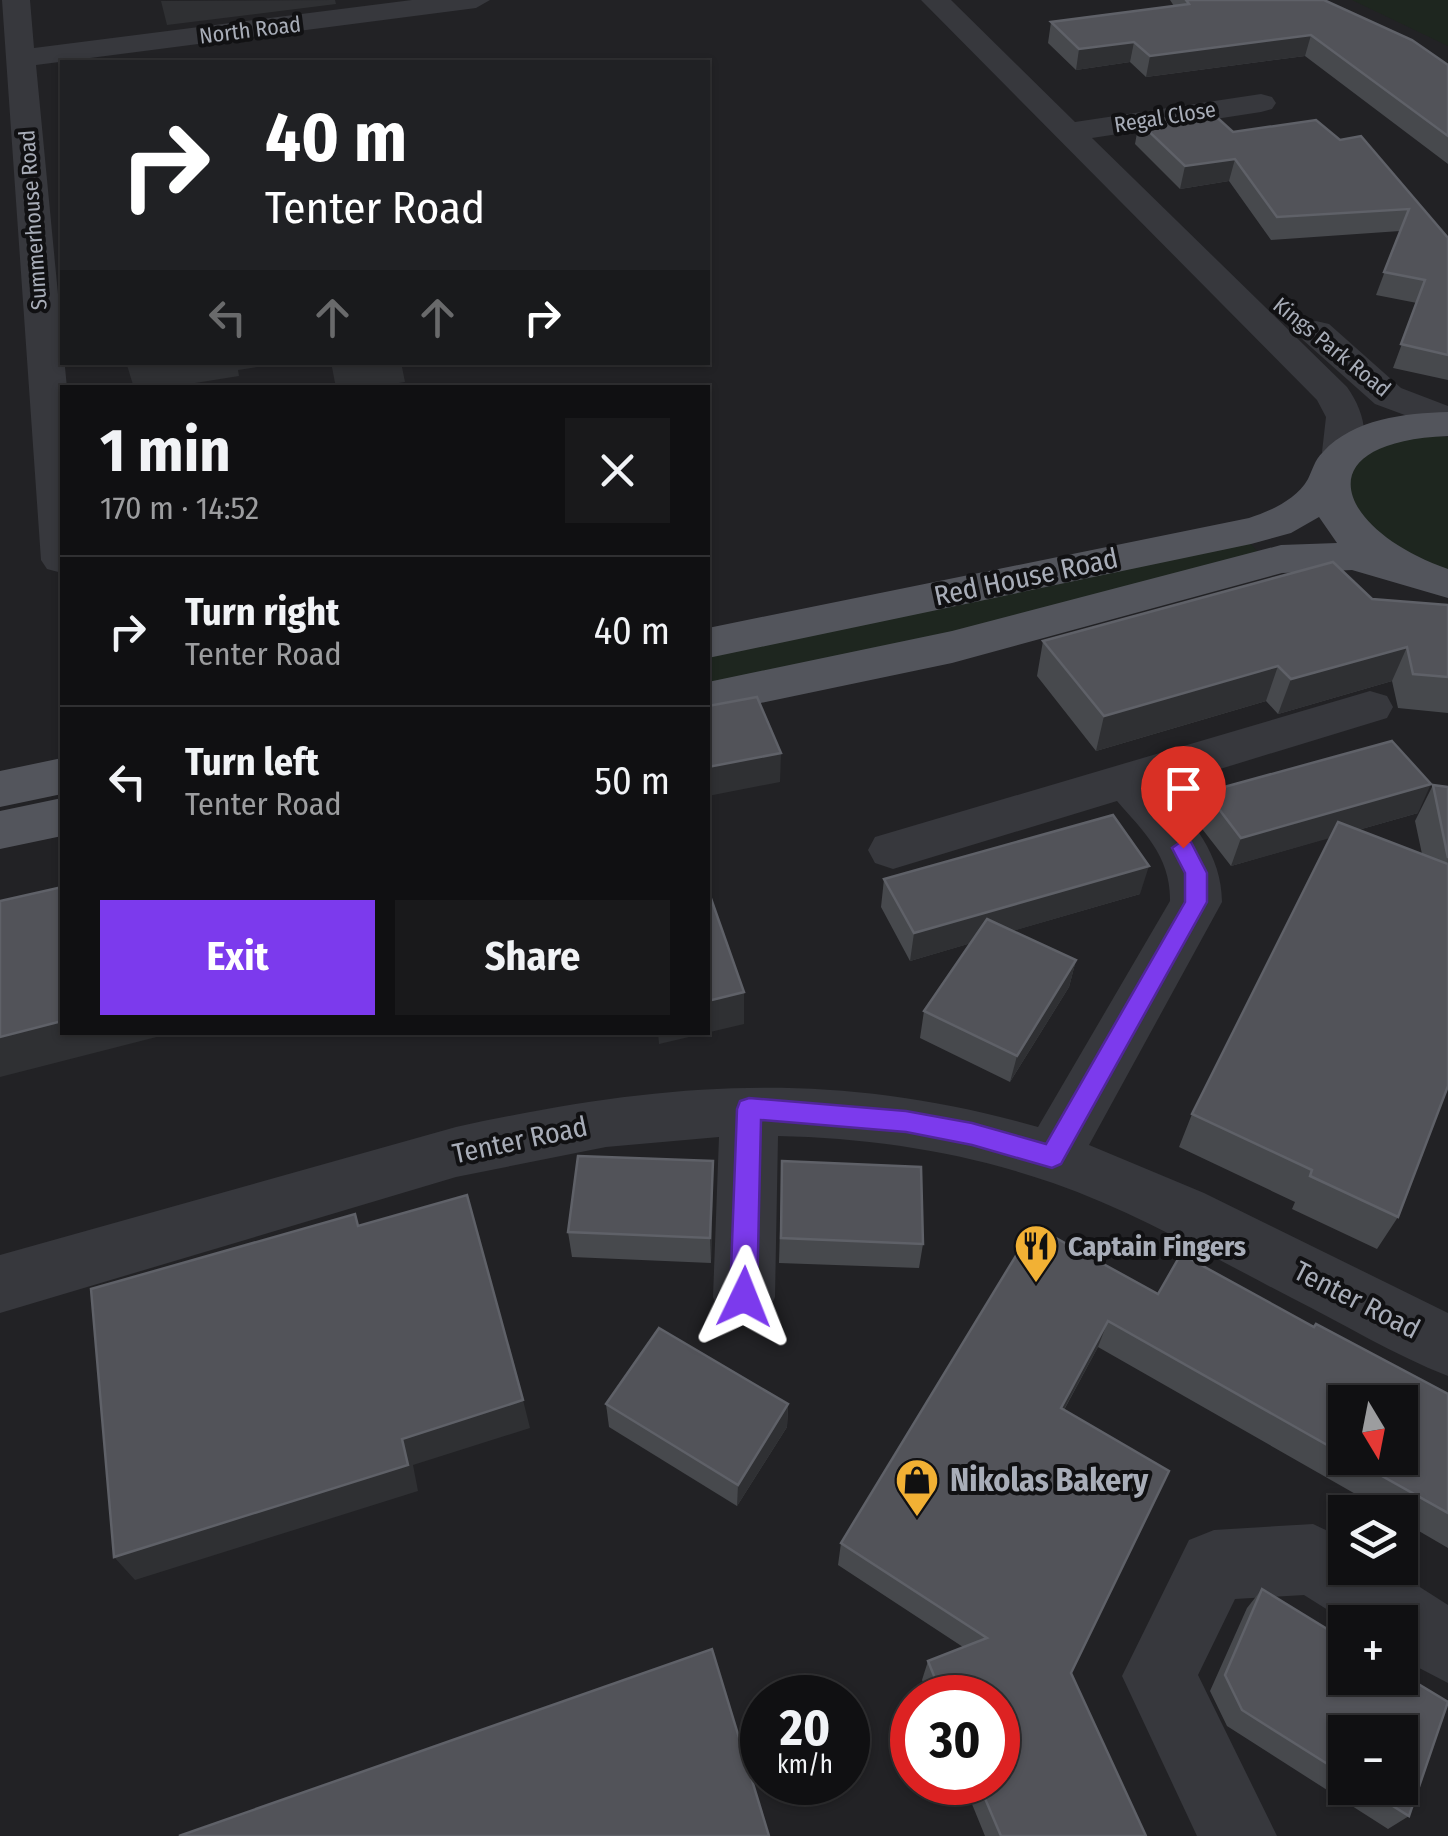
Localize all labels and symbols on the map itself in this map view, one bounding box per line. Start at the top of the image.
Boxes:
street label: North Road [198,10,302,50]
street label: Regal Close [1112,96,1218,138]
street label: Summerhouse Road [13,129,53,311]
street label: Kings Park Road [1268,291,1396,403]
street label: Red House Road [931,541,1121,613]
pin [1141,746,1226,849]
street label: Tenter Road [450,1110,590,1170]
restaurant icon: Captain Fingers [1013,1223,1059,1284]
place label: Captain Fingers [1068,1230,1246,1263]
position arrow [692,1245,796,1349]
street label: Tenter Road [1288,1254,1426,1346]
north arrow [1328,1385,1418,1475]
shop icon: Nikolas Bakery [894,1457,940,1518]
place label: Nikolas Bakery [950,1461,1149,1499]
speed limit sign: 30 [890,1675,1020,1805]

